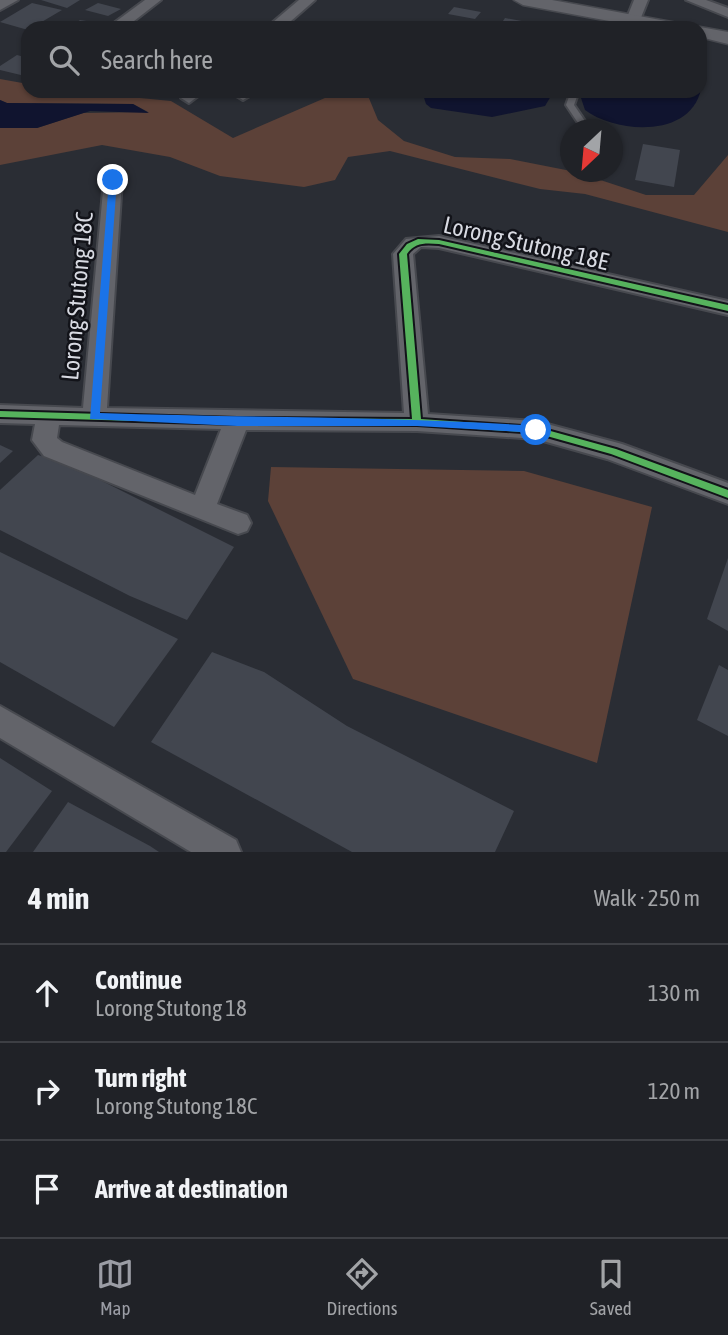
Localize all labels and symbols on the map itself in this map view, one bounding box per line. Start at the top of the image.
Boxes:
north arrow [560,119,623,182]
route end [97,164,128,195]
street label: Lorong Stutong 18C [56,210,98,382]
street label: Lorong Stutong 18E [441,211,611,275]
route start [520,414,551,445]

